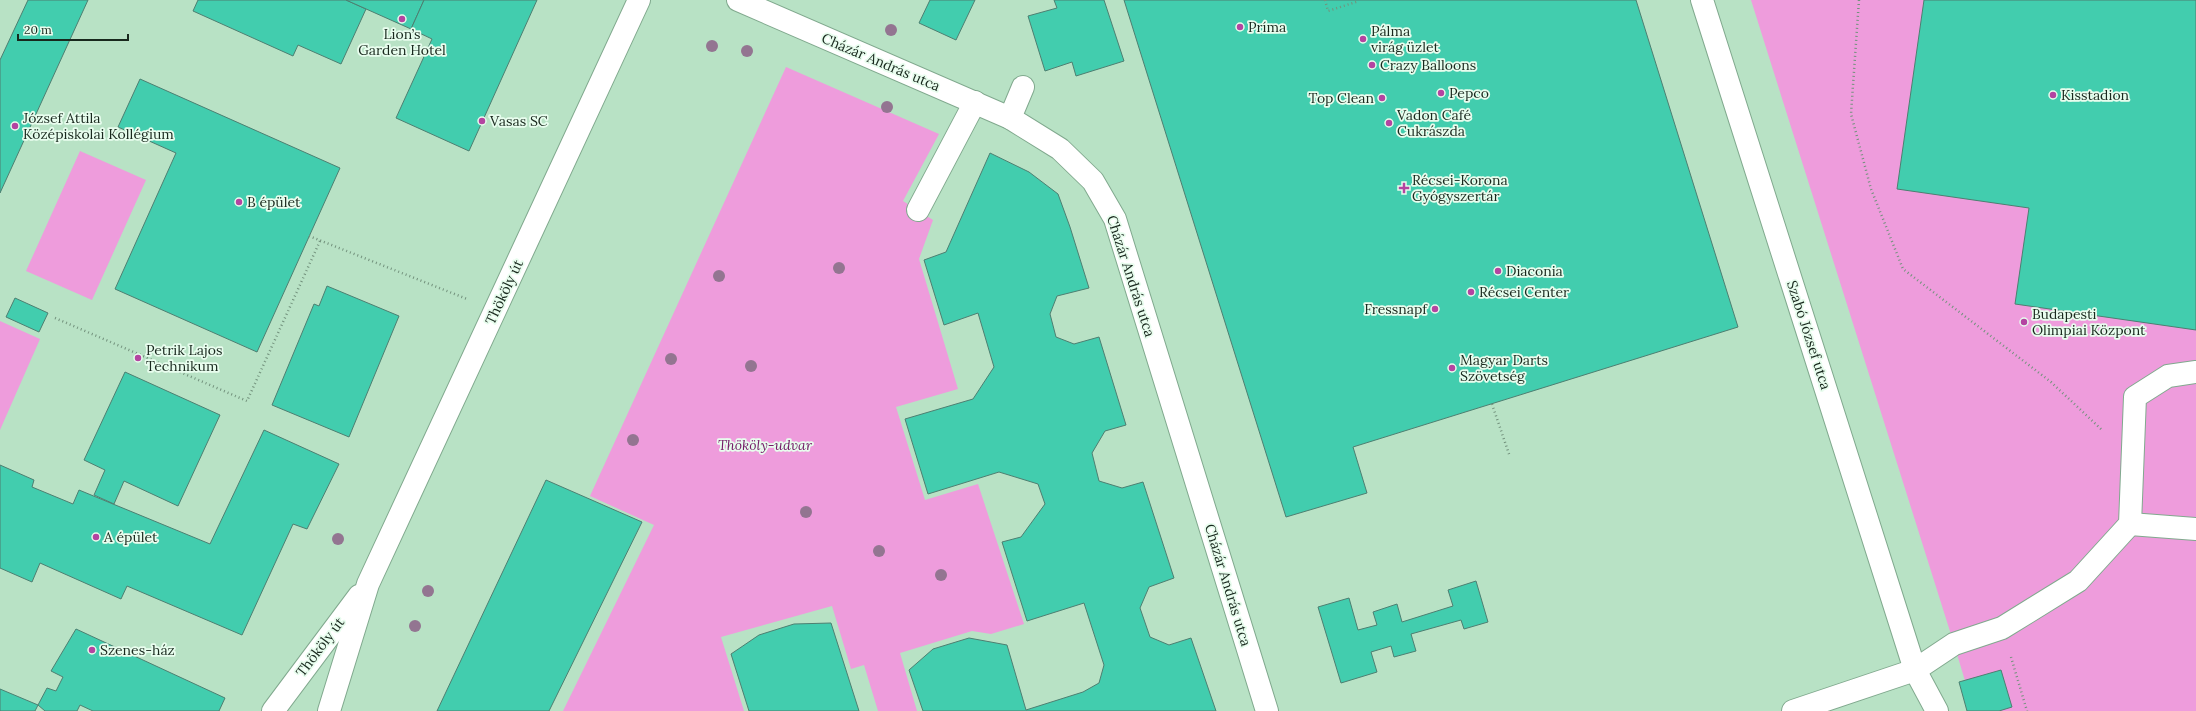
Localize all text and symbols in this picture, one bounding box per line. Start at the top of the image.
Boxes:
marker: Lion’s Garden Hotel [397,14,407,24]
scale bar [18,16,128,42]
place label: Príma [1248,18,1286,36]
text: 20 m [24,22,52,37]
marker: Príma [1235,22,1245,32]
place label: Pálma virág üzlet [1371,22,1439,56]
place label: Lion’s Garden Hotel [358,25,446,59]
street label: Cházár András utca [819,29,943,95]
marker: Pálma virág üzlet [1358,34,1368,44]
place label: Crazy Balloons [1380,56,1476,74]
marker: Crazy Balloons [1367,60,1377,70]
place label: Pepco [1449,84,1489,102]
place label: Kisstadion [2061,86,2130,104]
marker: Pepco [1436,88,1446,98]
place label: Top Clean [1309,89,1374,107]
marker: Kisstadion [2048,90,2058,100]
marker: Top Clean [1377,93,1387,103]
place label: Vadon Café Cukrászda [1396,106,1471,140]
place label: József Attila Középiskolai Kollégium [22,109,174,143]
place label: Vasas SC [489,112,548,130]
marker: Vasas SC [477,116,487,126]
marker: Vadon Café Cukrászda [1384,118,1394,128]
marker: József Attila Középiskolai Kollégium [10,121,20,131]
place label: Récsei-Korona Gyógyszertár [1412,171,1508,205]
marker: Récsei-Korona Gyógyszertár [1399,183,1409,193]
place label: B épület [247,193,301,211]
marker: B épület [234,197,244,207]
street label: Cházár András utca [1103,213,1159,339]
street label: Thököly út [481,256,527,327]
place label: Diaconia [1506,262,1563,280]
marker: Diaconia [1493,266,1503,276]
street label: Szabó József utca [1783,278,1835,392]
place label: Récsei Center [1479,283,1569,301]
marker: Récsei Center [1466,287,1476,297]
place label: Fressnapf [1364,300,1428,318]
marker: Fressnapf [1430,304,1440,314]
place label: Budapesti Olimpiai Központ [2032,305,2146,339]
marker: Budapesti Olimpiai Központ [2019,317,2029,327]
place label: Petrik Lajos Technikum [146,341,222,375]
place label: Magyar Darts Szövetség [1460,351,1548,385]
marker: Petrik Lajos Technikum [133,353,143,363]
marker: Magyar Darts Szövetség [1447,363,1457,373]
park label: Thököly-udvar [718,436,813,454]
street label: Cházár András utca [1201,522,1255,648]
place label: A épület [103,528,158,546]
marker: A épület [91,532,101,542]
street label: Thököly út [292,613,349,680]
place label: Szenes-ház [100,641,175,659]
marker: Szenes-ház [87,645,97,655]

